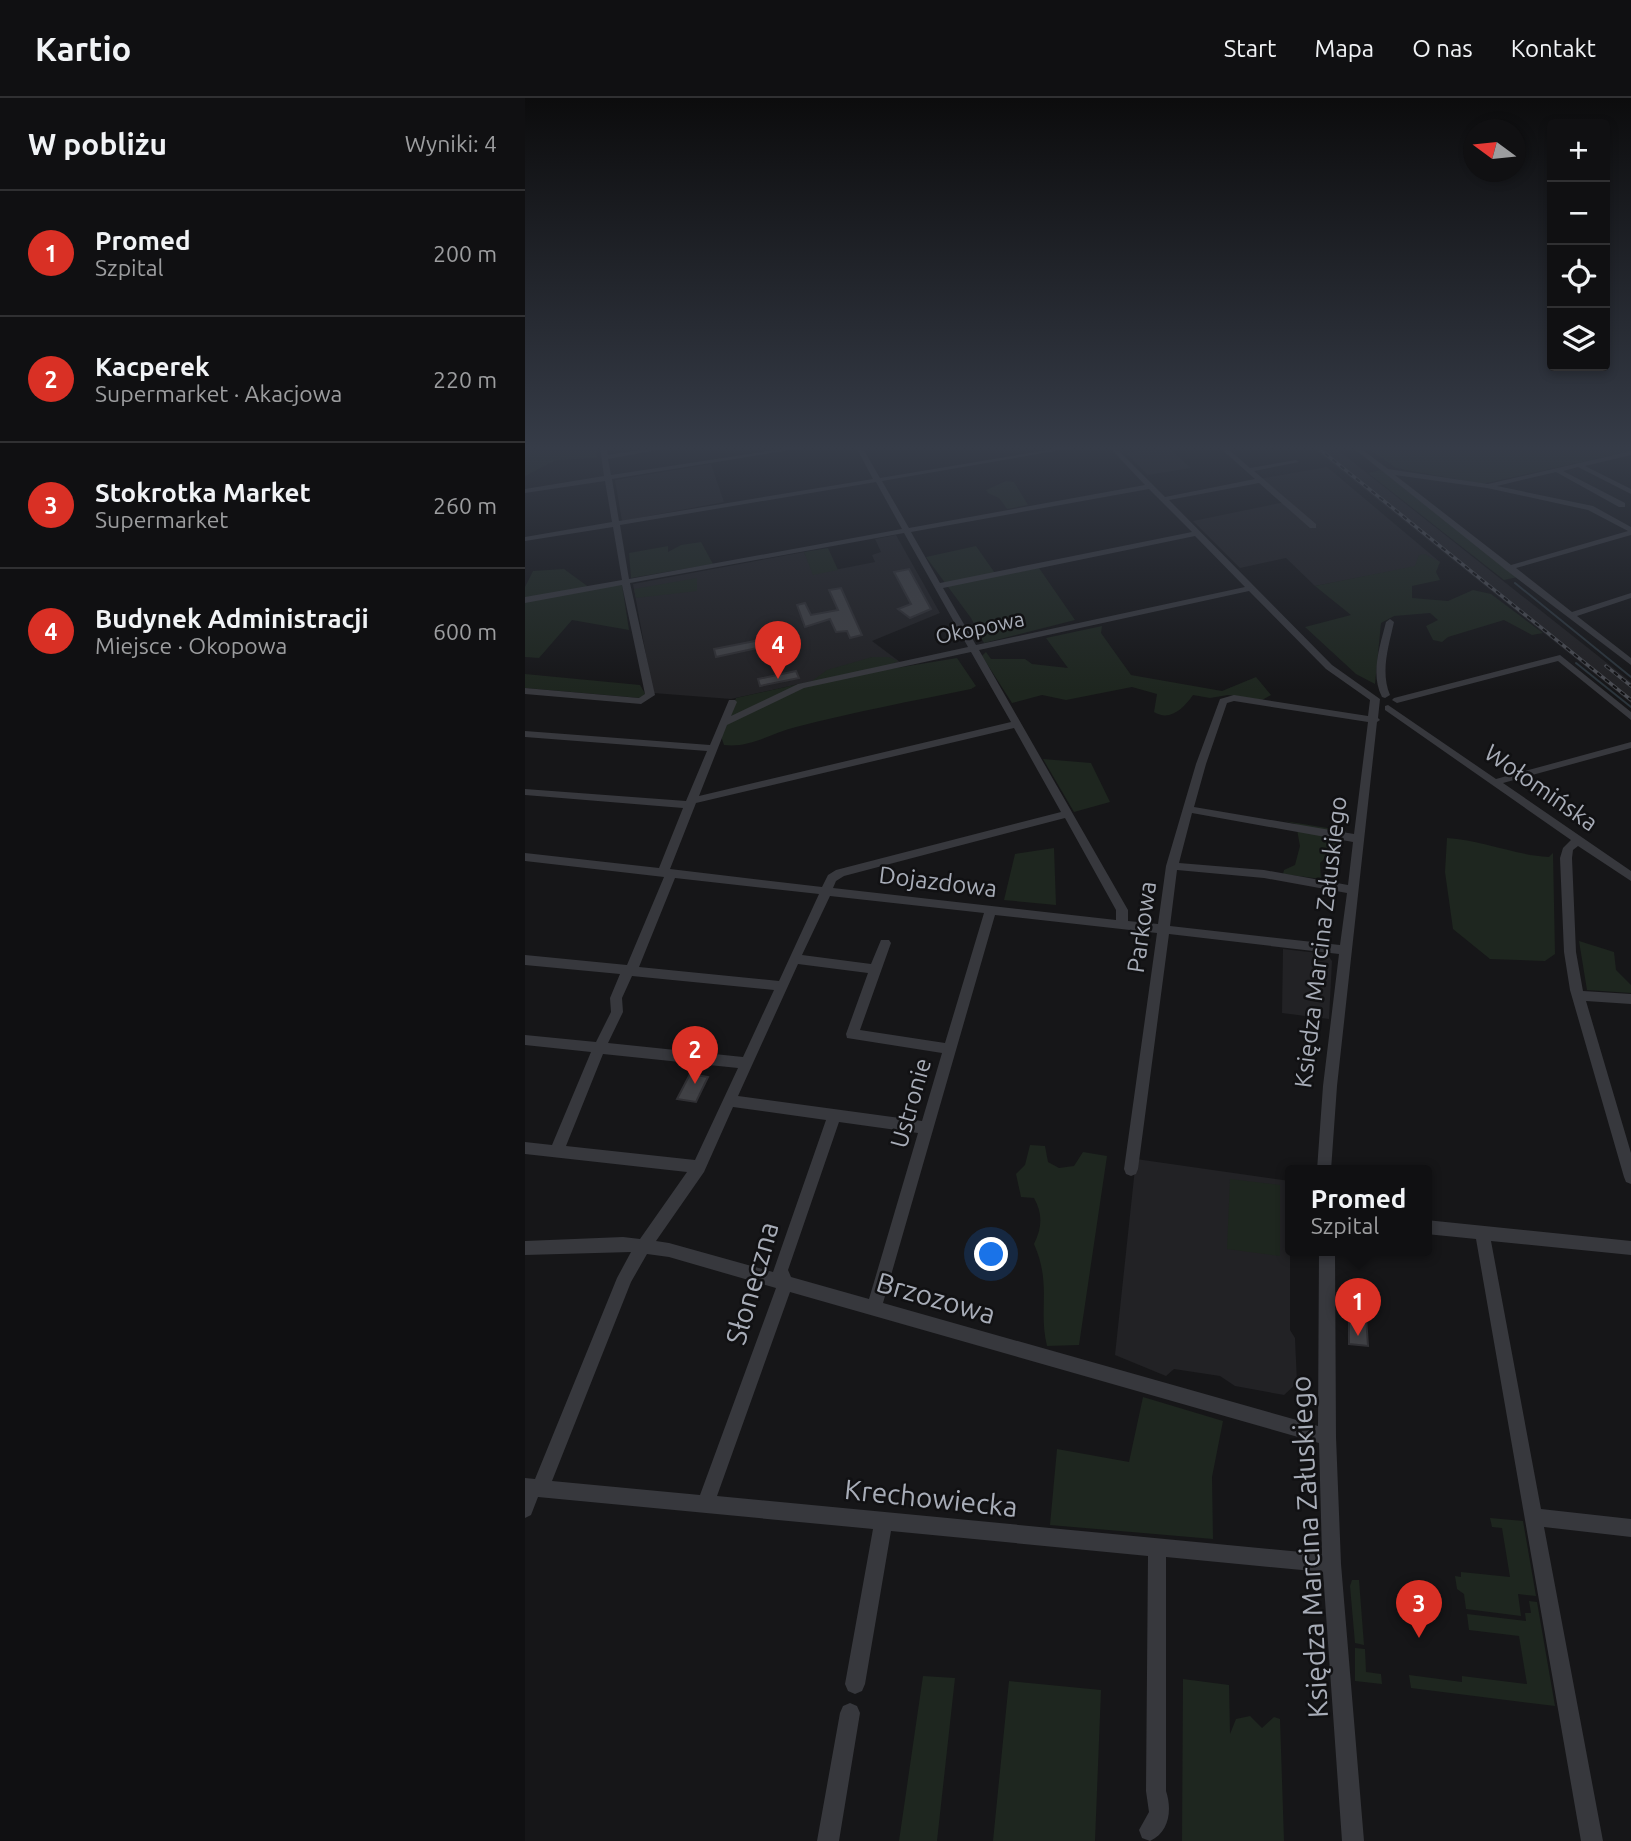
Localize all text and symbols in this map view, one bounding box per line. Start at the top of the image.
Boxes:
text: Kartio [35,30,131,67]
text: Start [1224,35,1277,62]
text: Mapa [1315,35,1374,62]
text: O nas [1412,35,1473,62]
text: Kontakt [1511,35,1596,62]
north arrow [1463,119,1526,182]
map controls [1547,119,1610,371]
button: + [1547,119,1610,182]
text: W pobliżu [28,127,167,161]
text: Wyniki: 4 [405,131,497,156]
button: − [1547,182,1610,245]
text: Promed [95,226,191,255]
text: 1 [45,241,57,266]
text: 200 m [433,241,497,266]
button: locate [1547,245,1610,308]
text: Szpital [95,255,164,280]
button: layers [1547,308,1610,371]
text: Kacperek [95,352,210,381]
text: 2 [45,367,57,392]
text: 220 m [433,367,497,392]
text: Supermarket · Akacjowa [95,381,342,406]
text: Stokrotka Market [95,478,311,507]
text: 3 [45,493,57,518]
text: 260 m [433,493,497,518]
text: Supermarket [95,507,228,532]
text: Budynek Administracji [95,604,369,633]
street label: Okopowa [933,606,1026,648]
text: 4 [45,619,57,644]
text: 600 m [433,619,497,644]
pin: 4 [755,621,801,679]
text: Miejsce · Okopowa [95,633,287,658]
street label: Wołomińska [1480,739,1603,836]
street label: Księdza Marcina Załuskiego [1289,795,1352,1089]
street label: Dojazdowa [877,861,999,902]
street label: Parkowa [1122,879,1161,974]
pin: 2 [672,1026,718,1084]
street label: Ustronie [885,1055,936,1151]
popup [1285,1165,1432,1256]
text: Promed [1311,1184,1406,1213]
text: Szpital [1311,1213,1379,1238]
street label: Słoneczna [719,1218,784,1348]
your location [974,1237,1008,1271]
street label: Brzozowa [873,1266,999,1329]
pin: 1 [1335,1278,1381,1336]
street label: Księdza Marcina Załuskiego [1284,1375,1333,1719]
street label: Krechowiecka [843,1473,1019,1522]
pin: 3 [1396,1580,1442,1638]

